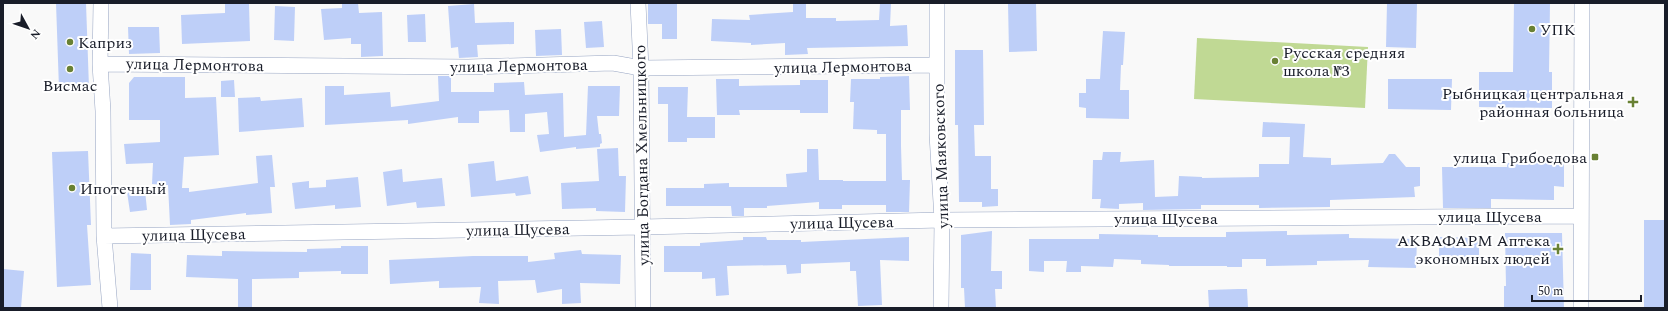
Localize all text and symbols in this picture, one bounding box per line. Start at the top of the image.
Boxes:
north arrow [8,8,48,48]
place label: УПК [1540,18,1576,42]
marker: УПК [1527,24,1537,34]
text: N [26,25,45,43]
place label: Каприз [78,31,132,55]
marker: Каприз [65,37,75,47]
place label: Русская средняя школа №3 [1283,41,1405,83]
street label: улица Богдана Хмельницкого [628,44,656,266]
street label: улица Лермонтова [125,52,264,78]
street label: улица Лермонтова [449,53,588,79]
street label: улица Лермонтова [773,54,912,80]
marker: Русская средняя школа №3 [1270,56,1280,66]
marker: Висмас [65,64,75,74]
place label: Висмас [43,74,97,98]
place label: Рыбницкая центральная районная больница [1442,82,1624,124]
street label: улица Маяковского [926,83,956,230]
marker: Рыбницкая центральная районная больница [1627,96,1639,108]
place label: улица Грибоедова [1453,146,1587,170]
marker: улица Грибоедова [1590,152,1600,162]
place label: Ипотечный [80,177,166,201]
marker: Ипотечный [67,183,77,193]
street label: улица Щусева [1437,205,1542,229]
street label: улица Щусева [1113,207,1218,231]
street label: улица Щусева [789,210,894,236]
street label: улица Щусева [465,217,570,243]
street label: улица Щусева [141,222,246,248]
place label: АКВАФАРМ Аптека экономных людей [1397,229,1550,271]
marker: АКВАФАРМ Аптека экономных людей [1553,244,1563,254]
scale bar [1532,277,1641,303]
text: 50 m [1538,282,1563,301]

